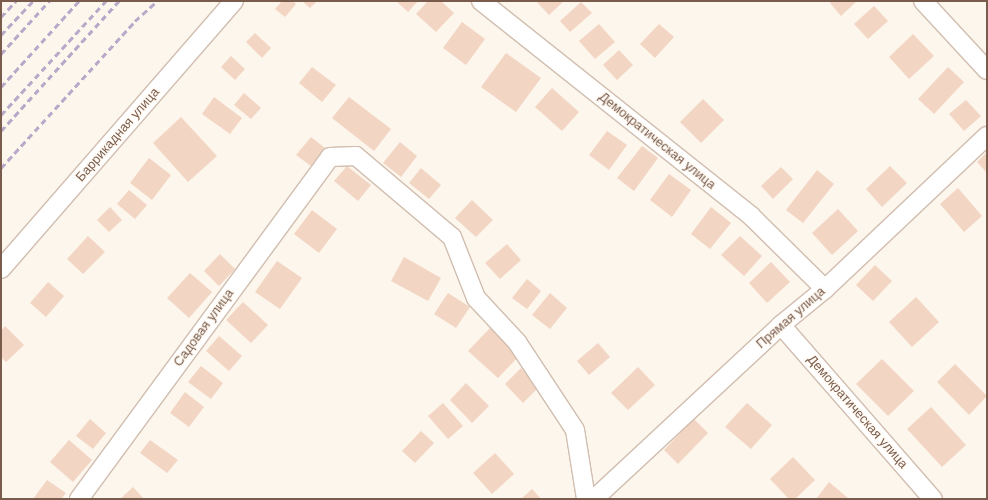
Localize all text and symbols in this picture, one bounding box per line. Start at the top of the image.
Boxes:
street label: Баррикадная улица [73,85,163,185]
street label: Демократическая улица [596,89,718,193]
street label: Прямая улица [753,284,829,352]
street label: Садовая улица [171,286,237,370]
street label: Демократическая улица [803,352,911,472]

